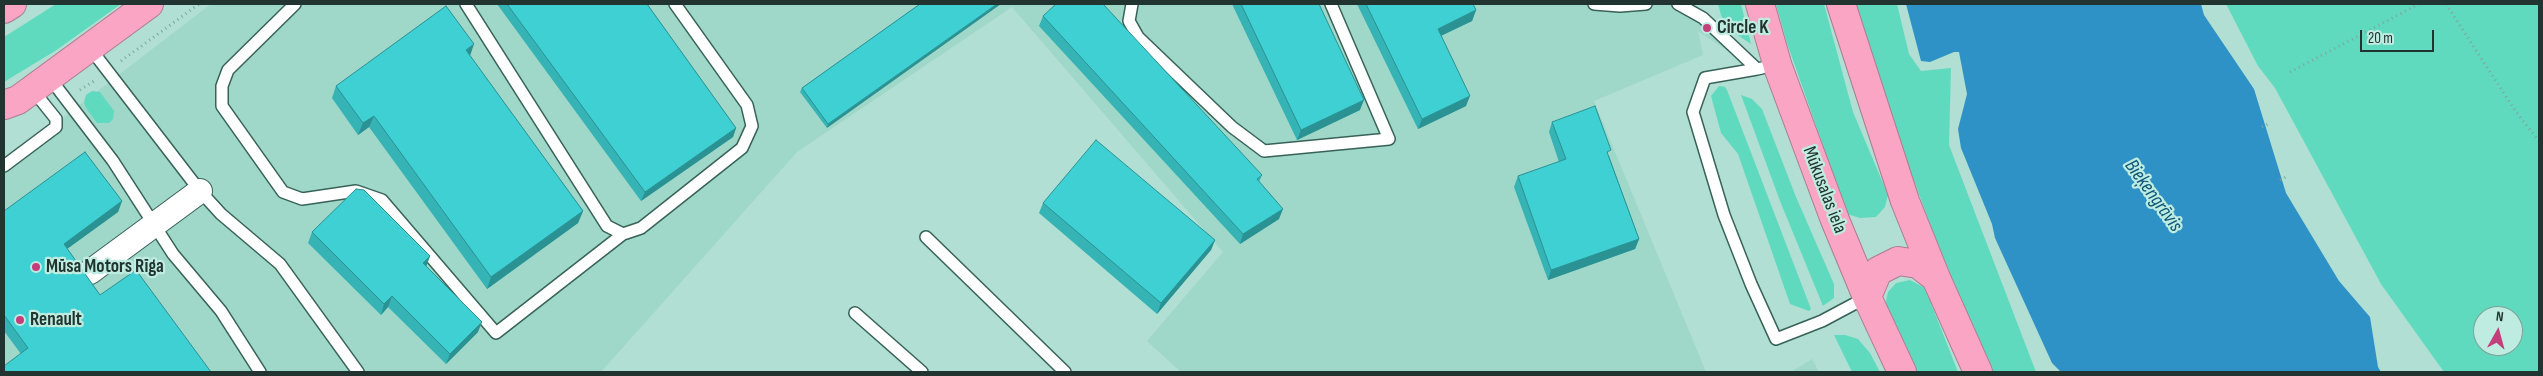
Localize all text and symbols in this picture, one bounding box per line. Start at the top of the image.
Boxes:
place label: Circle K [1717,17,1769,39]
scale bar [2363,20,2437,52]
marker: Circle K [1701,22,1713,34]
text: 20 m [2368,29,2393,48]
street label: Mūkusalas iela [1797,143,1851,237]
water label: Bieķengrāvis [2119,155,2187,237]
place label: Mūsa Motors Rīga [46,256,164,278]
marker: Mūsa Motors Rīga [30,261,42,273]
north arrow [2473,306,2523,356]
text: N [2495,308,2505,325]
place label: Renault [30,309,82,331]
marker: Renault [14,314,26,326]

